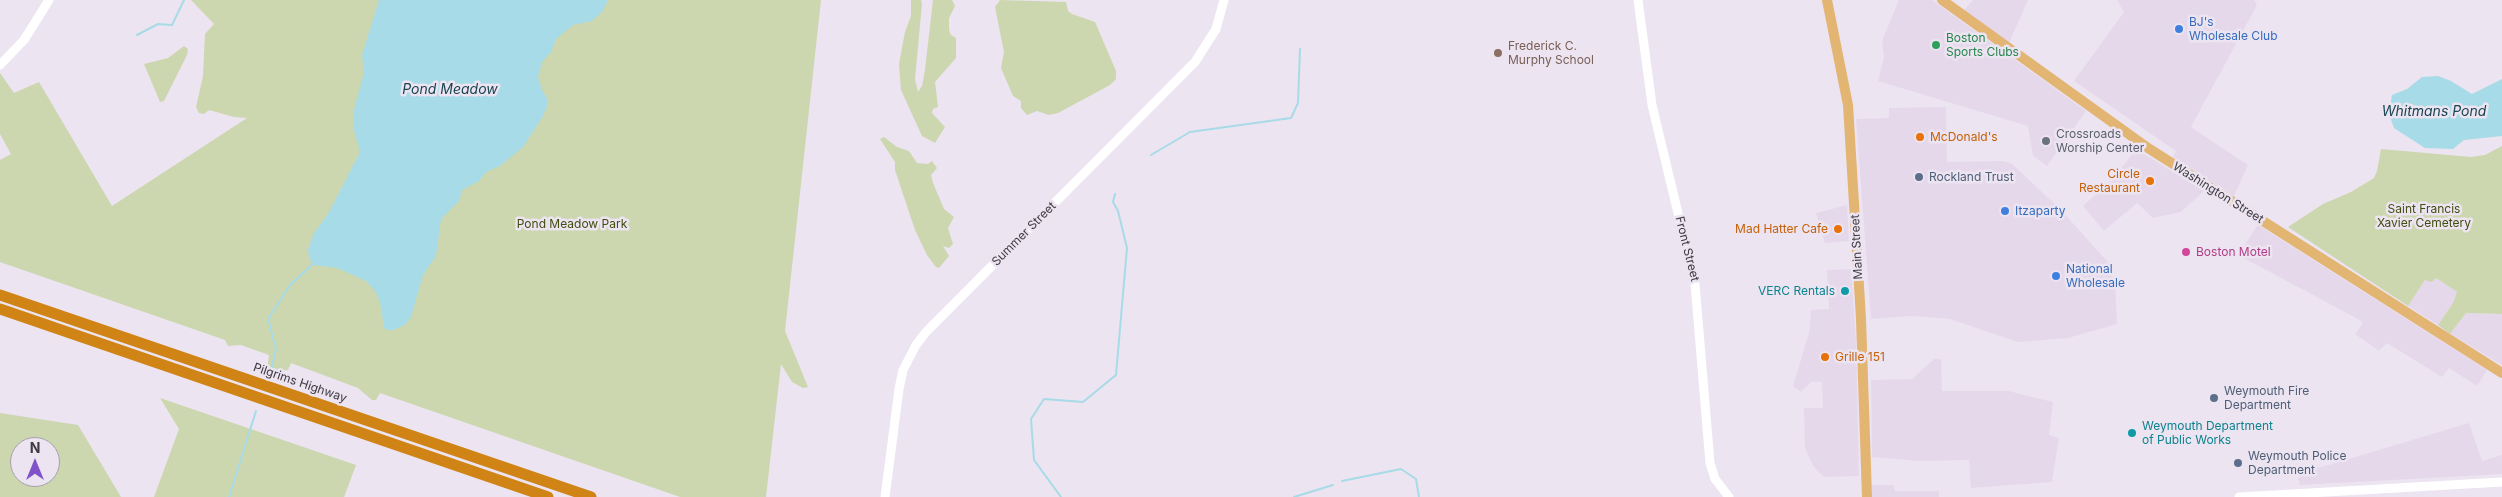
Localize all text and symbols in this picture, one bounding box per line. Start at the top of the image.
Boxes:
place label: BJ's Wholesale Club [2189,15,2277,43]
marker: BJ's Wholesale Club [2173,23,2185,35]
place label: Boston Sports Clubs [1946,31,2019,59]
place label: Frederick C. Murphy School [1508,39,1594,67]
marker: Boston Sports Clubs [1930,39,1942,51]
marker: Frederick C. Murphy School [1492,47,1504,59]
water label: Pond Meadow [402,82,498,98]
water label: Whitmans Pond [2382,104,2486,120]
place label: Crossroads Worship Center [2056,127,2144,155]
place label: McDonald's [1930,130,1998,144]
marker: McDonald's [1914,131,1926,143]
marker: Crossroads Worship Center [2040,135,2052,147]
street label: Washington Street [2170,159,2266,227]
place label: Circle Restaurant [2079,167,2140,195]
place label: Rockland Trust [1929,170,2014,184]
marker: Rockland Trust [1913,171,1925,183]
marker: Circle Restaurant [2144,175,2156,187]
street label: Summer Street [989,199,1059,269]
park label: Saint Francis Xavier Cemetery [2377,202,2471,230]
place label: Itzaparty [2015,204,2066,218]
marker: Itzaparty [1999,205,2011,217]
street label: Main Street [1848,214,1866,280]
street label: Front Street [1672,215,1702,283]
park label: Pond Meadow Park [517,217,627,231]
place label: Mad Hatter Cafe [1735,222,1828,236]
marker: Mad Hatter Cafe [1832,223,1844,235]
place label: Boston Motel [2196,245,2271,259]
marker: Boston Motel [2180,246,2192,258]
place label: National Wholesale [2066,262,2125,290]
marker: National Wholesale [2050,270,2062,282]
place label: VERC Rentals [1758,284,1835,298]
marker: VERC Rentals [1839,285,1851,297]
place label: Grille 151 [1835,350,1885,364]
marker: Grille 151 [1819,351,1831,363]
street label: Pilgrims Highway [251,360,349,406]
place label: Weymouth Fire Department [2224,384,2309,412]
marker: Weymouth Fire Department [2208,392,2220,404]
place label: Weymouth Department of Public Works [2142,419,2273,447]
marker: Weymouth Department of Public Works [2126,427,2138,439]
north arrow [10,437,60,487]
text: N [30,439,40,456]
place label: Weymouth Police Department [2248,449,2346,477]
marker: Weymouth Police Department [2232,457,2244,469]

